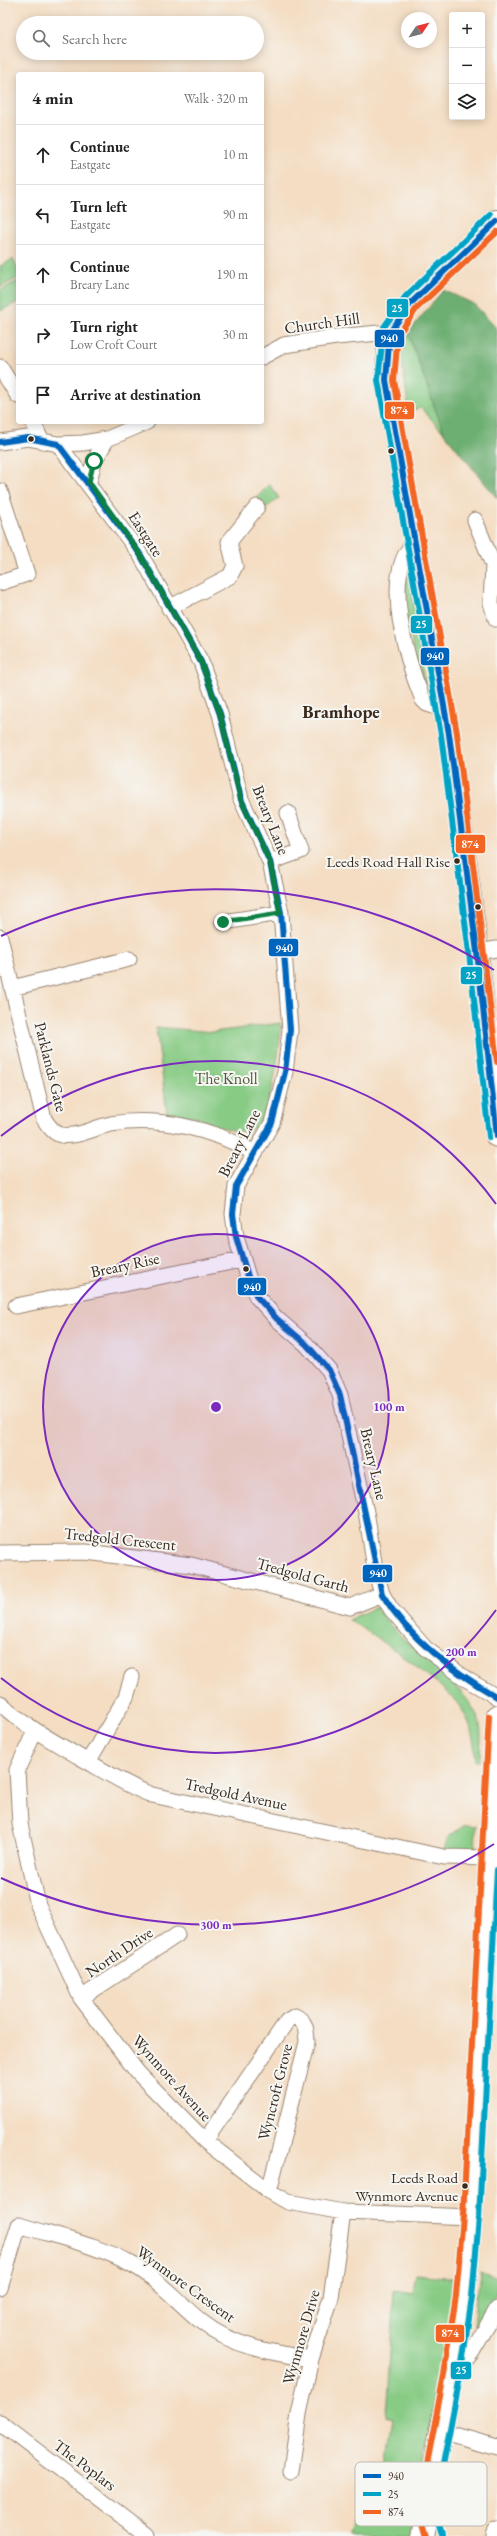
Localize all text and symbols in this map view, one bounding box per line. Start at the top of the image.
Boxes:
north arrow [401,12,437,48]
map controls [449,12,485,120]
button: + [449,12,485,48]
search box [16,16,264,60]
icon: search [30,27,52,49]
text: Search here [62,29,127,48]
button: − [449,48,485,84]
button: layers [449,84,485,120]
text: 4 min [32,87,73,109]
text: Walk · 320 m [184,90,248,107]
text: Continue [70,137,130,156]
icon: ahead [32,144,54,166]
text: 10 m [223,146,248,163]
text: Eastgate [70,156,110,173]
text: Turn left [70,197,127,216]
icon: left [32,204,54,226]
text: 90 m [223,206,248,223]
text: Eastgate [70,216,110,233]
text: Continue [70,257,130,276]
icon: ahead [32,264,54,286]
text: 190 m [217,266,248,283]
text: Breary Lane [70,276,130,293]
line badge: 25 [386,298,409,318]
text: 25 [391,301,403,315]
street label: Church Hill [283,307,361,339]
text: Turn right [70,317,138,336]
icon: right [32,324,54,346]
text: 30 m [223,326,248,343]
line badge: 940 [374,329,405,348]
text: 940 [380,331,398,345]
text: Low Croft Court [70,336,157,353]
icon: arrive [32,384,54,406]
text: Arrive at destination [70,385,201,404]
line badge: 874 [384,401,415,420]
text: 874 [390,403,408,417]
unlabelled marker [26,434,36,444]
unlabelled marker [386,446,396,456]
route start [85,452,103,470]
street label: Eastgate [124,507,168,561]
line badge: 25 [410,615,433,634]
text: 25 [415,617,427,631]
line badge: 940 [420,647,450,666]
text: 940 [426,649,444,663]
district label: Bramhope [302,700,380,723]
street label: Breary Lane [248,782,294,858]
line badge: 874 [455,834,486,854]
text: 874 [461,837,479,851]
place label: Leeds Road Hall Rise [327,852,450,871]
marker: Leeds Road Hall Rise [452,856,462,866]
unlabelled marker [473,902,483,912]
route end [214,913,232,931]
line badge: 940 [268,938,299,957]
text: 940 [275,941,293,955]
line badge: 25 [460,966,483,985]
text: 25 [465,968,477,982]
street label: Parklands Gate [30,1020,72,1114]
park label: The Knoll [194,1068,258,1089]
street label: Breary Lane [213,1106,265,1180]
street label: Breary Rise [89,1247,161,1283]
unlabelled marker [241,1264,251,1274]
line badge: 940 [237,1277,267,1296]
text: 940 [243,1280,261,1294]
text: 100 m [373,1399,405,1415]
centre of rings [209,1400,223,1414]
street label: Breary Lane [356,1426,392,1502]
street label: Tredgold Crescent [63,1523,177,1555]
street label: Tredgold Garth [254,1553,352,1597]
line badge: 940 [362,1564,393,1583]
text: 940 [369,1566,387,1580]
text: 200 m [445,1644,477,1660]
street label: Tredgold Avenue [183,1773,289,1815]
text: 300 m [200,1917,232,1933]
street label: North Drive [81,1922,157,1982]
street label: Wynmore Avenue [128,2030,216,2126]
street label: Wyncroft Grove [253,2041,297,2143]
place label: Leeds Road Wynmore Avenue [355,2168,458,2205]
marker: Leeds Road Wynmore Avenue [460,2181,470,2191]
street label: Wynmore Crescent [132,2241,240,2327]
street label: Wynmore Drive [277,2287,325,2387]
line badge: 874 [435,2324,465,2343]
text: 874 [441,2326,459,2340]
line badge: 25 [450,2361,472,2380]
text: 25 [455,2363,467,2377]
street label: The Poplars [49,2435,121,2495]
legend [355,2462,487,2526]
text: 940 [388,2469,404,2483]
text: 25 [388,2487,399,2501]
text: 874 [388,2505,405,2519]

